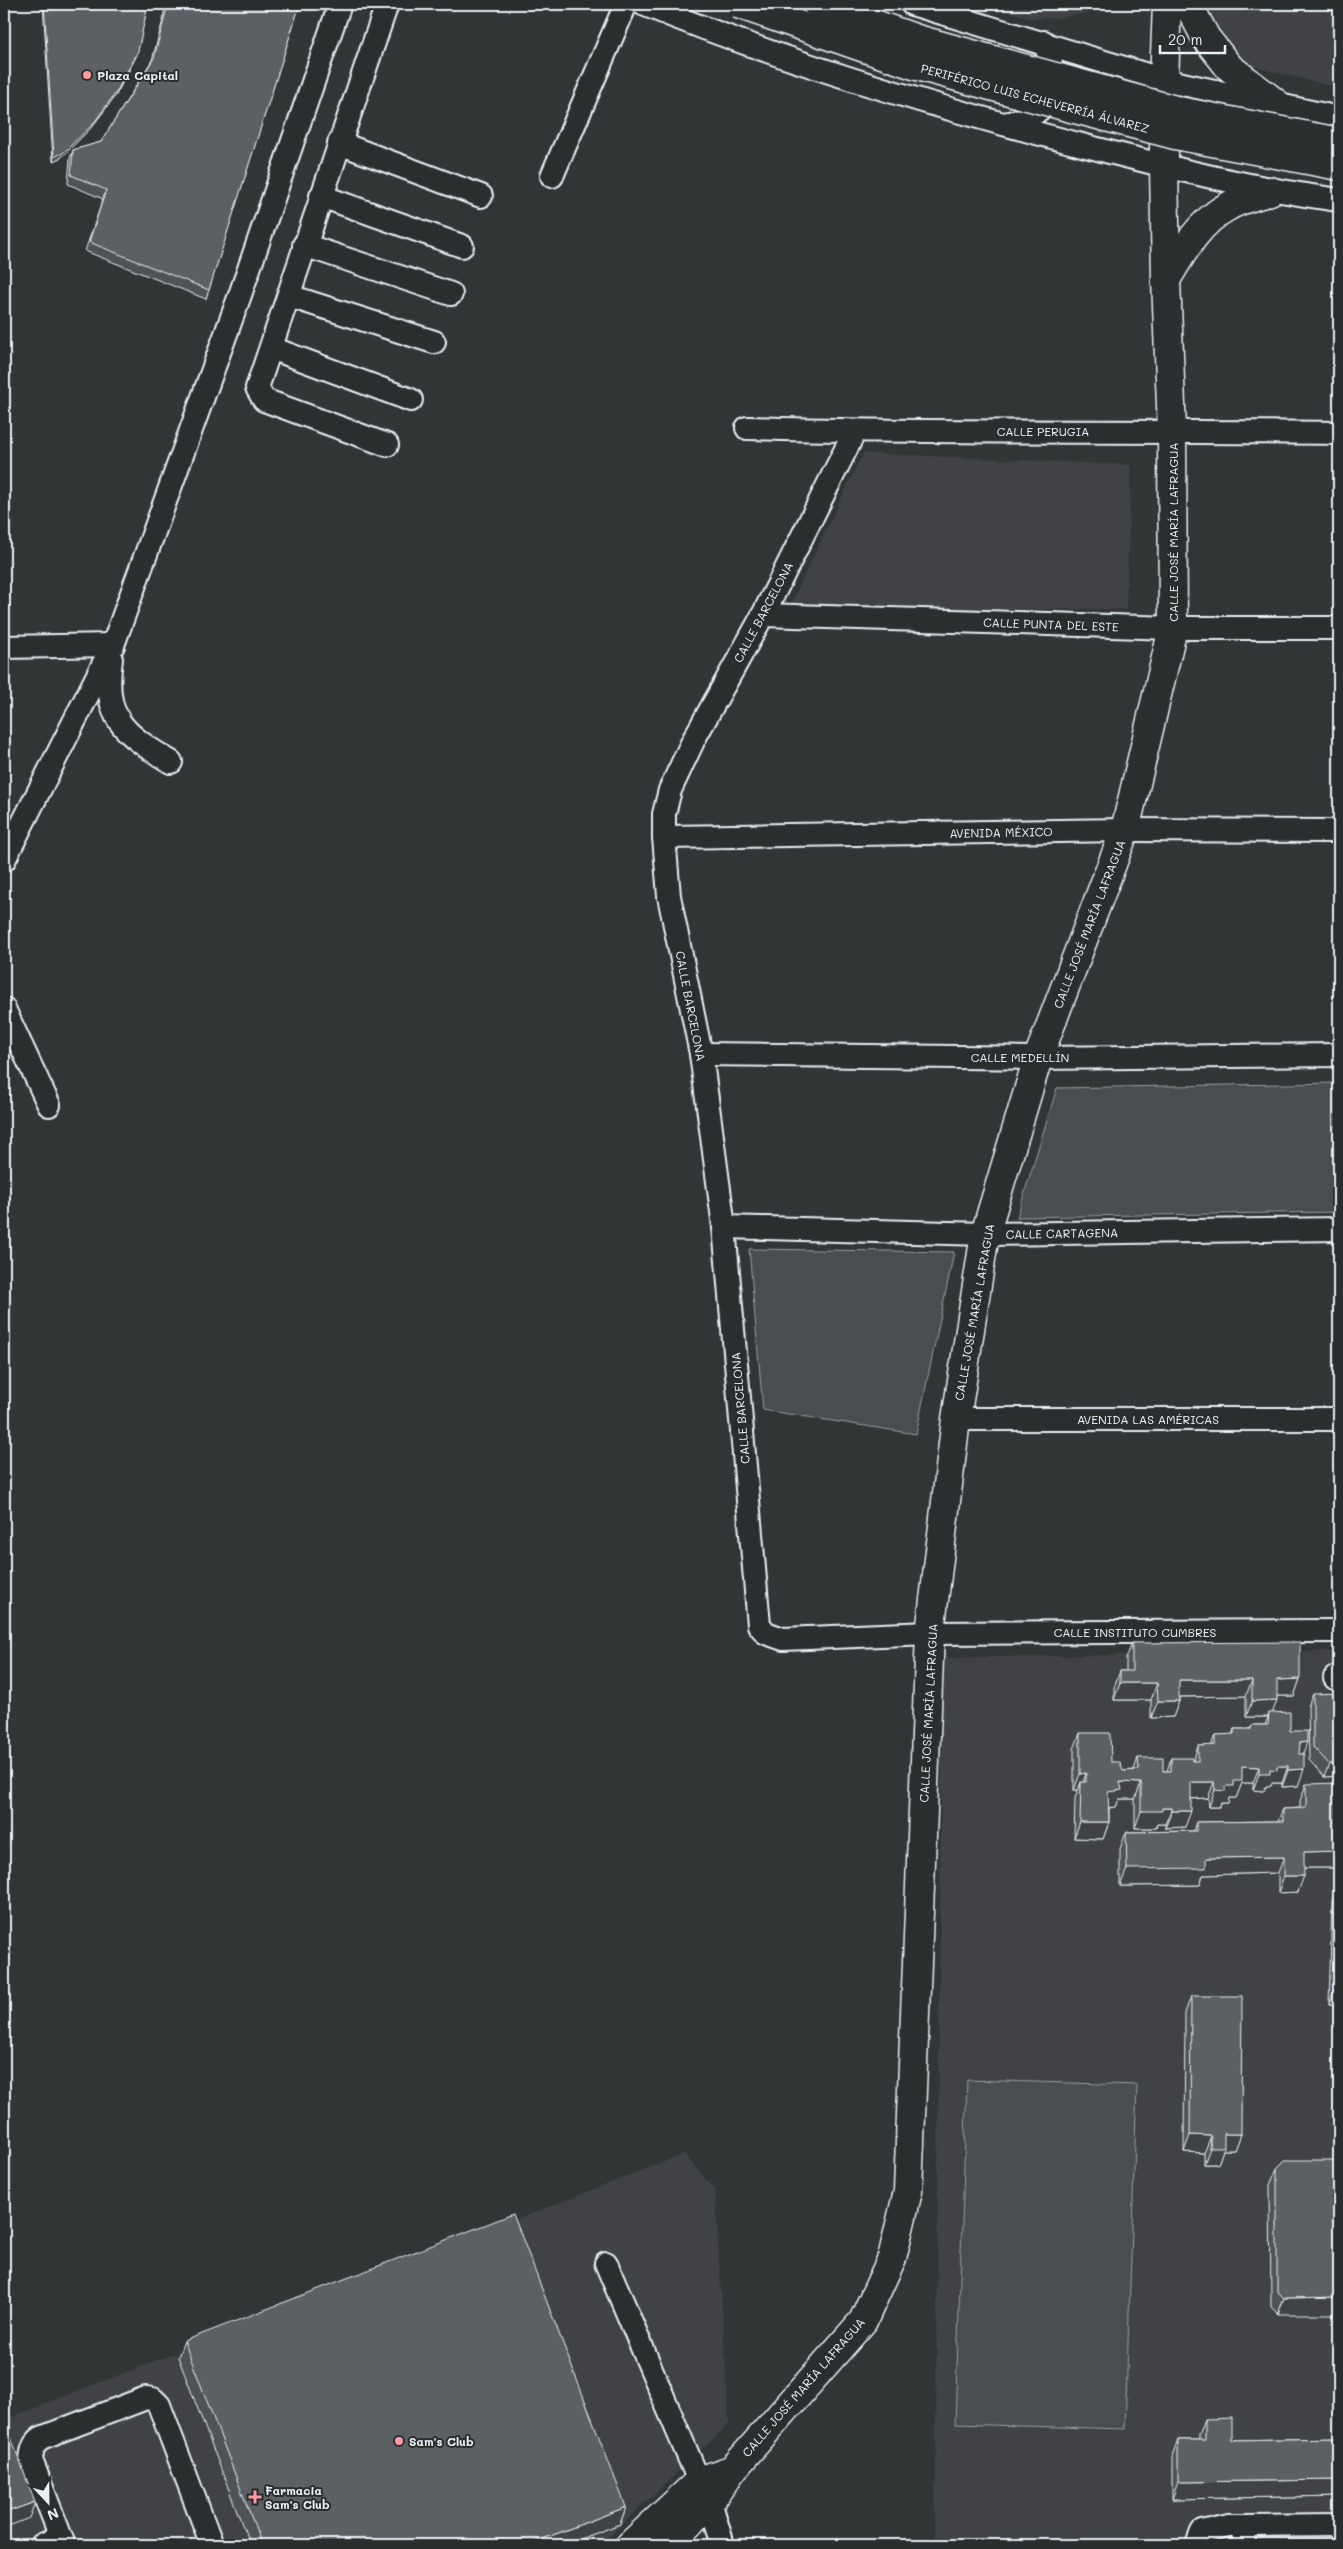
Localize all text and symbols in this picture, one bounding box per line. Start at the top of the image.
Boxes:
scale bar [1160,22,1226,54]
text: 20 m [1168,29,1202,49]
street label: PERIFÉRICO LUIS ECHEVERRÍA ÁLVAREZ [919,60,1151,136]
place label: Plaza Capital [97,67,178,83]
marker: Plaza Capital [81,69,93,81]
street label: CALLE PERUGIA [997,423,1089,439]
street label: CALLE JOSÉ MARÍA LAFRAGUA [1165,442,1181,622]
street label: CALLE BARCELONA [730,559,796,665]
street label: CALLE PUNTA DEL ESTE [983,614,1119,634]
street label: AVENIDA MÉXICO [949,823,1053,841]
street label: CALLE JOSÉ MARÍA LAFRAGUA [1049,837,1129,1011]
street label: CALLE BARCELONA [672,949,710,1063]
street label: CALLE MEDELLÍN [971,1049,1069,1065]
street label: CALLE JOSÉ MARÍA LAFRAGUA [951,1222,997,1402]
street label: CALLE CARTAGENA [1006,1224,1118,1242]
street label: CALLE BARCELONA [727,1351,753,1465]
street label: AVENIDA LAS AMÉRICAS [1077,1411,1219,1427]
street label: CALLE JOSÉ MARÍA LAFRAGUA [915,1623,941,1803]
street label: CALLE INSTITUTO CUMBRES [1054,1624,1217,1640]
street label: CALLE JOSÉ MARÍA LAFRAGUA [738,2314,868,2460]
place label: Sam's Club [409,2433,474,2449]
marker: Sam's Club [393,2435,405,2447]
north arrow [22,2476,72,2526]
place label: Farmacia Sam's Club [265,2482,330,2512]
marker: Farmacia Sam's Club [249,2491,261,2503]
text: N [45,2504,62,2525]

